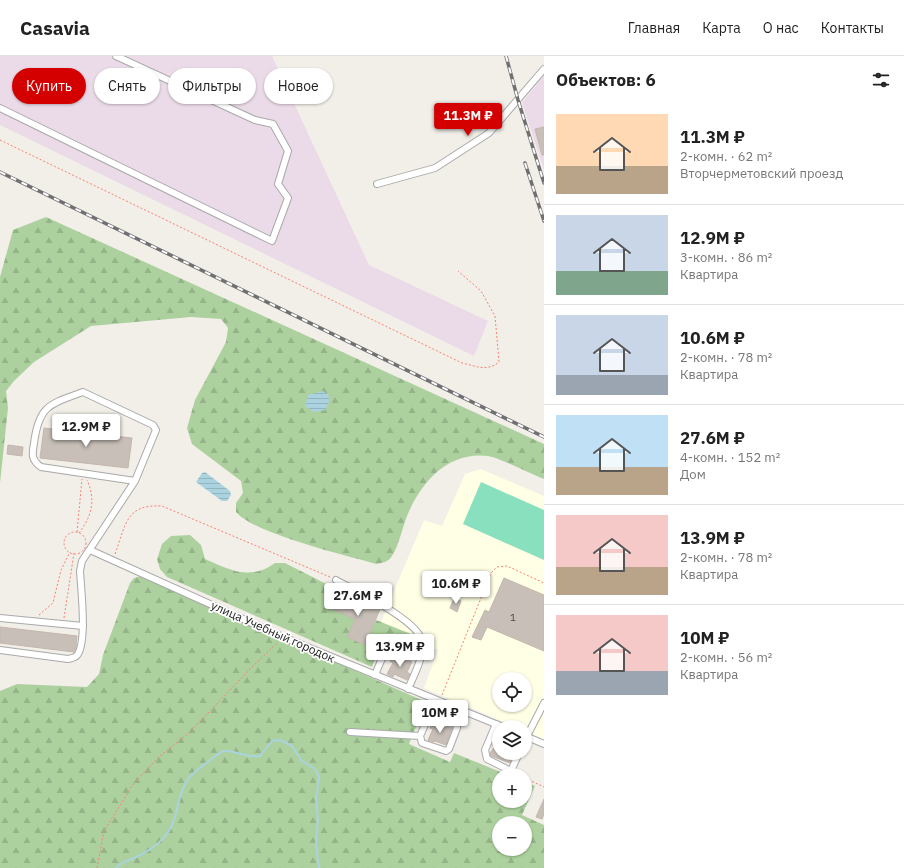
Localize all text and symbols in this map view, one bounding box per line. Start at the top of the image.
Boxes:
text: Casavia [20,16,90,40]
text: Главная [628,19,680,37]
text: Карта [702,19,741,37]
text: О нас [763,19,799,37]
text: Контакты [821,19,884,37]
chip: Купить [12,68,86,104]
chip: Снять [94,68,160,104]
chip: Фильтры [168,68,256,104]
chip: Новое [264,68,333,104]
text: Объектов: 6 [556,69,656,91]
icon: filters [870,69,892,91]
pin: 11.3M ₽ [431,103,505,137]
text: 11.3M ₽ [443,107,493,124]
text: 11.3M ₽ [680,126,745,148]
icon: home [588,130,636,178]
text: 2-комн. · 62 m² [680,148,772,165]
text: Вторчерметовский проезд [680,165,843,182]
text: 12.9M ₽ [680,227,745,249]
icon: home [588,231,636,279]
text: 3-комн. · 86 m² [680,249,772,266]
text: Квартира [680,266,738,283]
text: 10.6M ₽ [680,327,745,349]
icon: home [588,331,636,379]
text: 2-комн. · 78 m² [680,349,772,366]
text: Квартира [680,366,738,383]
pin: 12.9M ₽ [49,414,123,448]
text: 12.9M ₽ [61,418,111,435]
text: 27.6M ₽ [680,427,745,449]
icon: home [588,431,636,479]
text: 4-комн. · 152 m² [680,449,780,466]
text: Дом [680,466,706,483]
text: 13.9M ₽ [680,527,745,549]
icon: home [588,531,636,579]
text: 2-комн. · 78 m² [680,549,772,566]
text: Квартира [680,566,738,583]
pin: 10.6M ₽ [419,571,493,605]
text: 10.6M ₽ [431,575,481,592]
pin: 27.6M ₽ [321,583,395,617]
text: 27.6M ₽ [333,587,383,604]
street label: улица Учебный городок [209,597,338,666]
house number: 1 [510,611,516,624]
text: 10M ₽ [680,627,730,649]
icon: home [588,631,636,679]
pin: 13.9M ₽ [363,634,437,668]
text: 13.9M ₽ [375,638,425,655]
text: 2-комн. · 56 m² [680,649,772,666]
text: Квартира [680,666,738,683]
map controls [492,672,532,856]
button: locate [492,672,532,712]
pin: 10M ₽ [412,700,468,734]
text: 10M ₽ [421,704,459,721]
button: layers [492,720,532,760]
button: + [492,768,532,808]
button: − [492,816,532,856]

